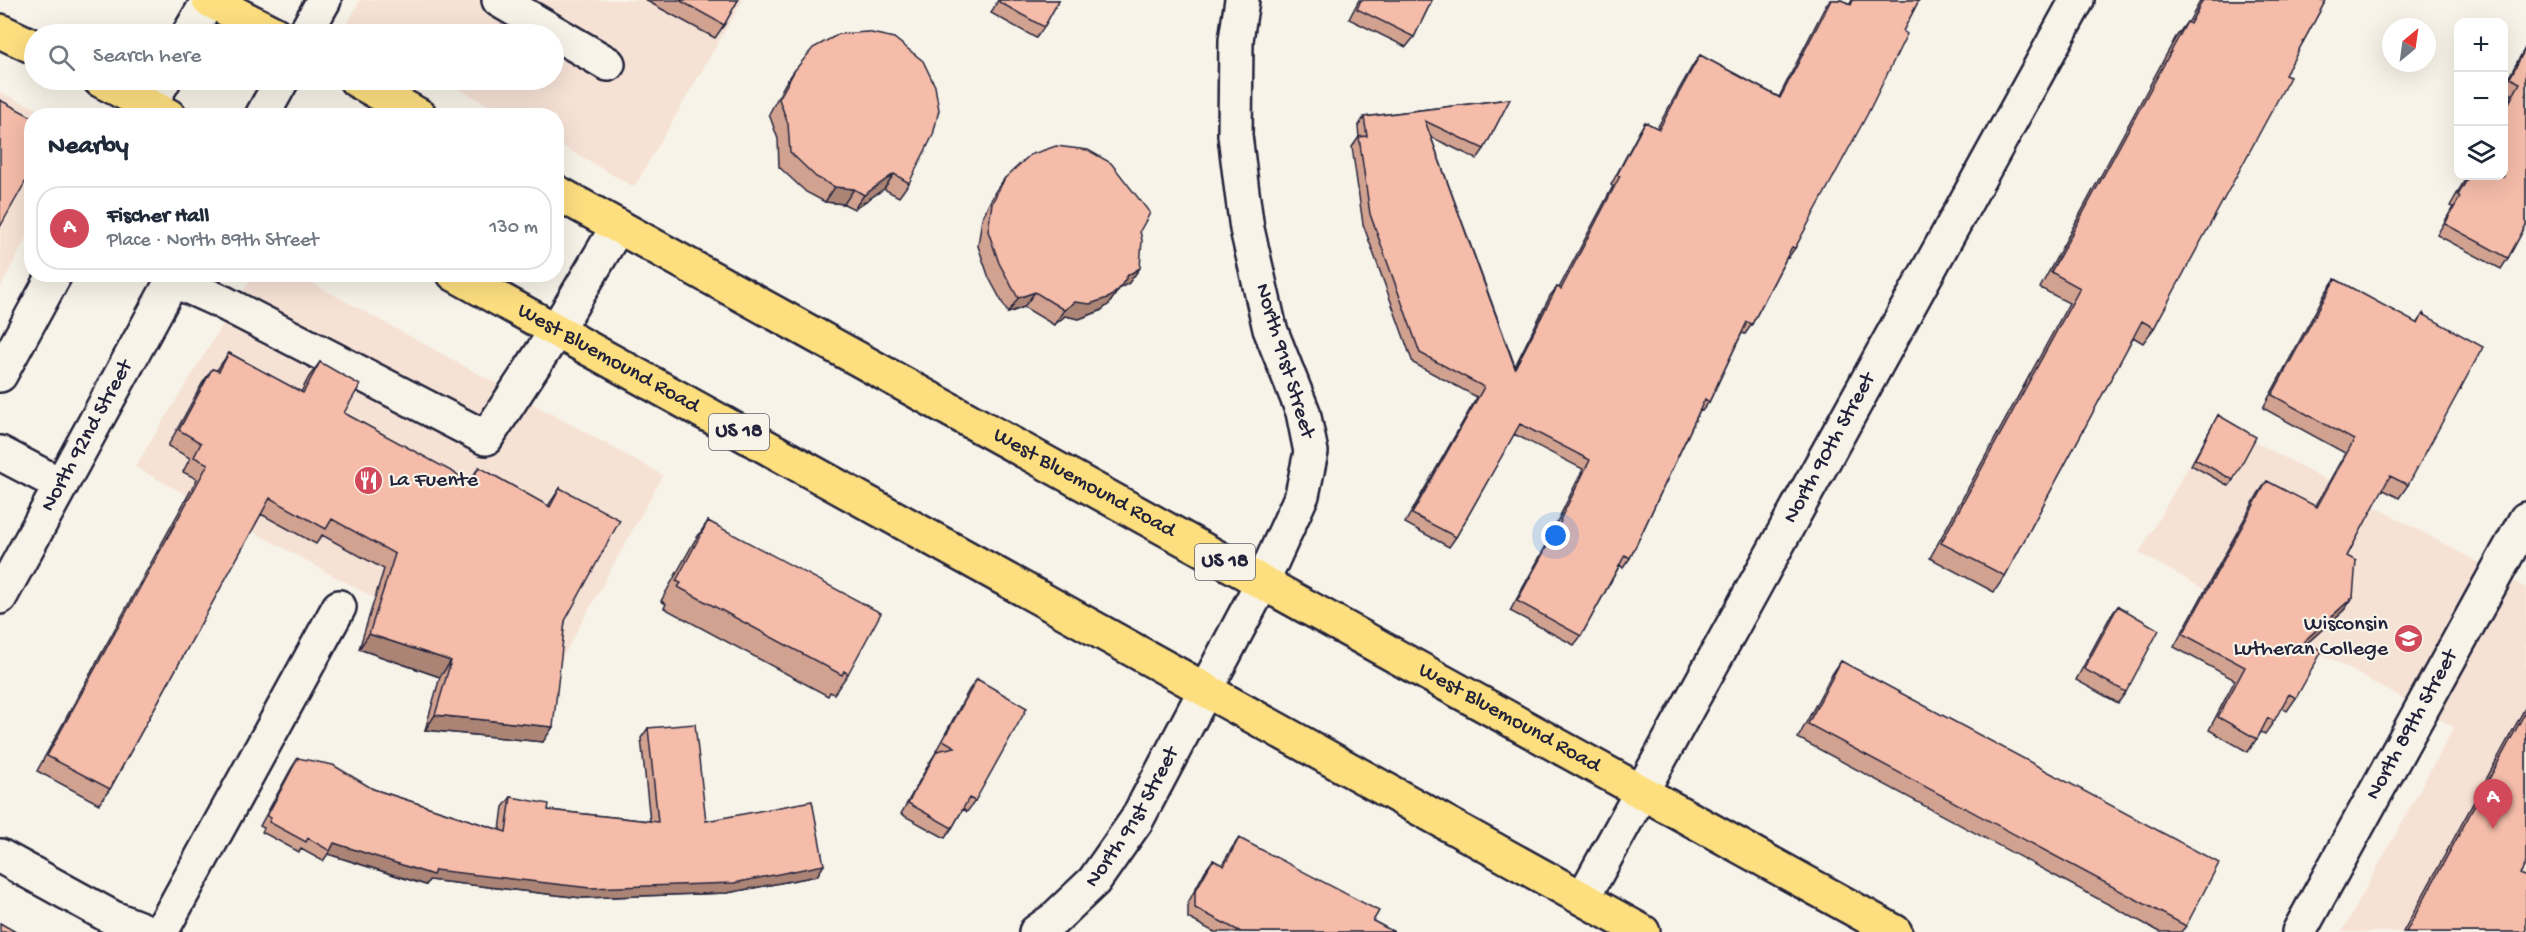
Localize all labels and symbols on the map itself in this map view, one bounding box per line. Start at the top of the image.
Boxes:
north arrow [2382,18,2436,72]
street label: North 91st Street [1248,280,1320,443]
street label: West Bluemound Road [512,298,705,421]
street label: North 92nd Street [36,354,140,517]
street label: North 90th Street [1778,367,1883,528]
road number: US 18 [709,414,769,450]
street label: West Bluemound Road [988,423,1181,545]
restaurant icon: La Fuente [352,465,384,497]
place label: La Fuente [389,468,479,494]
your location [1541,521,1570,550]
road number: US 18 [1195,544,1255,580]
place label: Wisconsin Lutheran College [2234,612,2389,663]
school or university icon: Wisconsin Lutheran College [2393,622,2425,654]
street label: North 89th Street [2361,644,2465,805]
street label: West Bluemound Road [1413,658,1607,781]
street label: North 91st Street [1080,741,1187,893]
pin: A [2474,780,2512,829]

